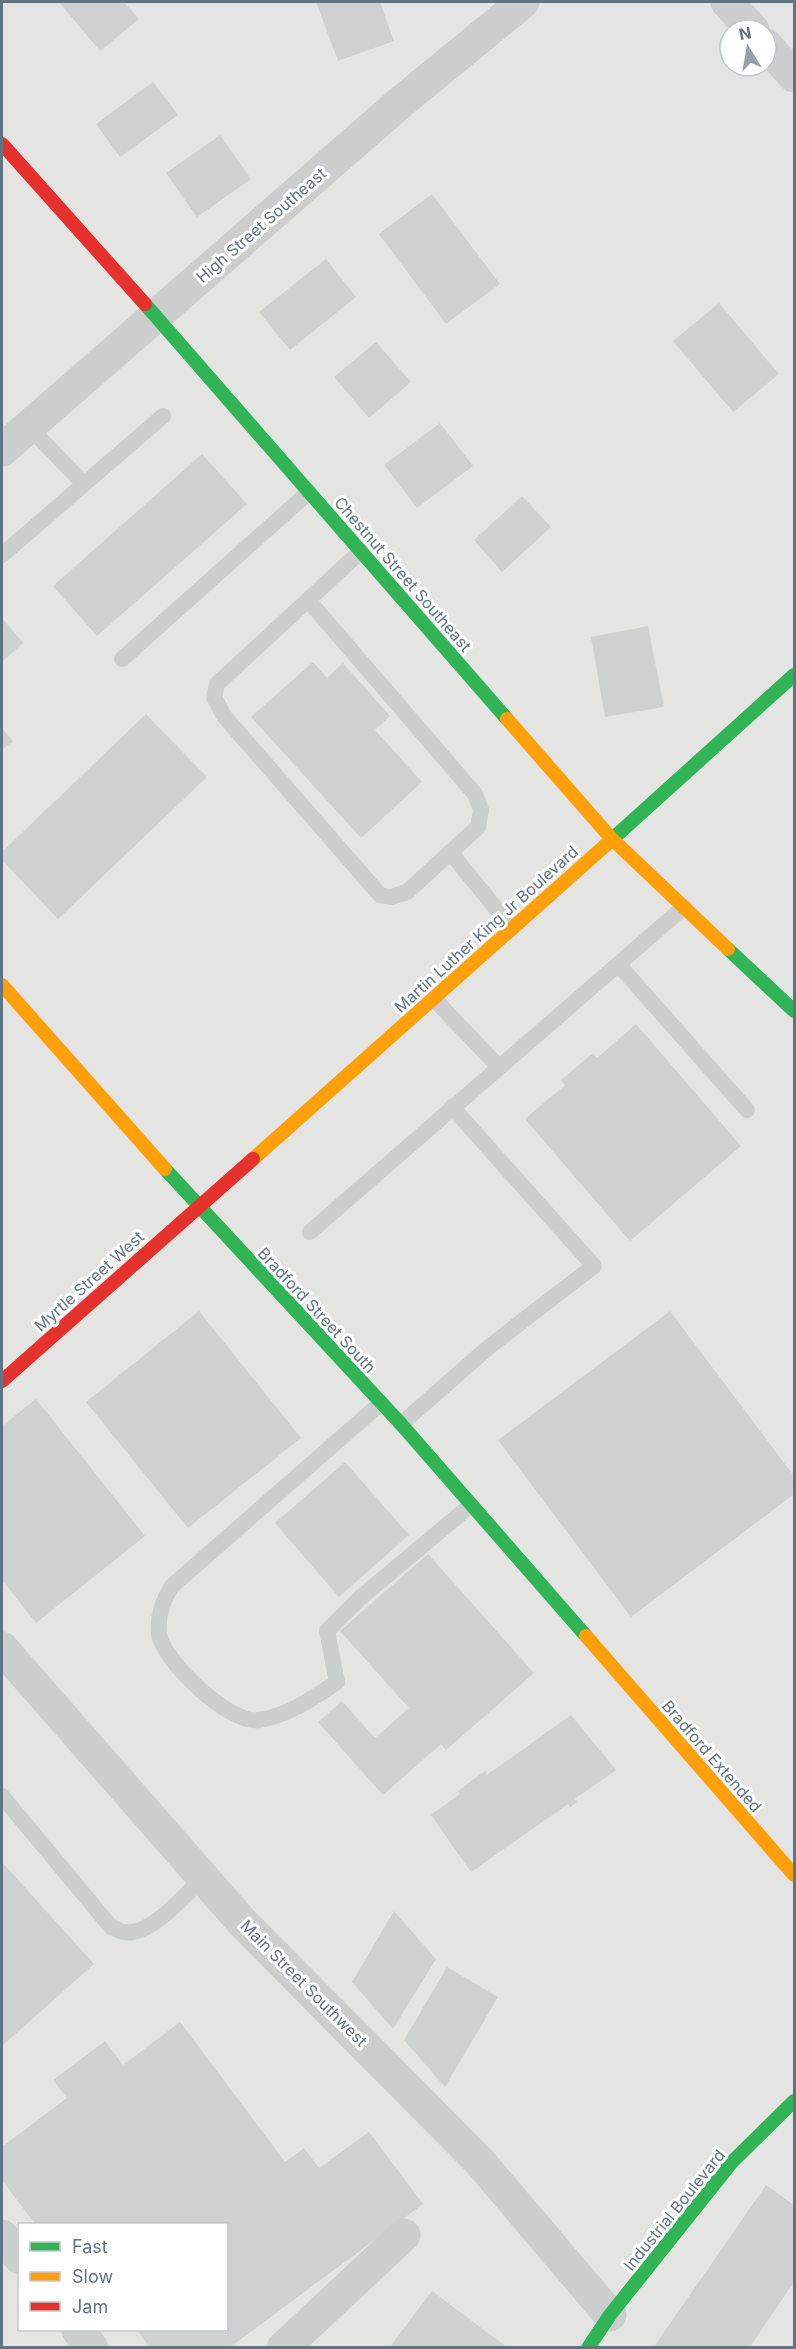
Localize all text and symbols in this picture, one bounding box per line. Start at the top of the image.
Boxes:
north arrow [718,18,778,78]
text: N [737,22,753,44]
street label: High Street Southeast [192,163,330,287]
street label: Chestnut Street Southeast [330,492,476,656]
street label: Martin Luther King Jr Boulevard [390,841,582,1017]
street label: Myrtle Street West [30,1227,148,1335]
street label: Bradford Street South [254,1243,380,1377]
street label: Bradford Extended [658,1696,766,1816]
street label: Main Street Southwest [237,1916,371,2050]
street label: Industrial Boulevard [619,2145,729,2275]
legend [18,2223,228,2331]
text: Fast [72,2236,108,2257]
text: Slow [72,2266,113,2287]
text: Jam [72,2296,108,2317]

